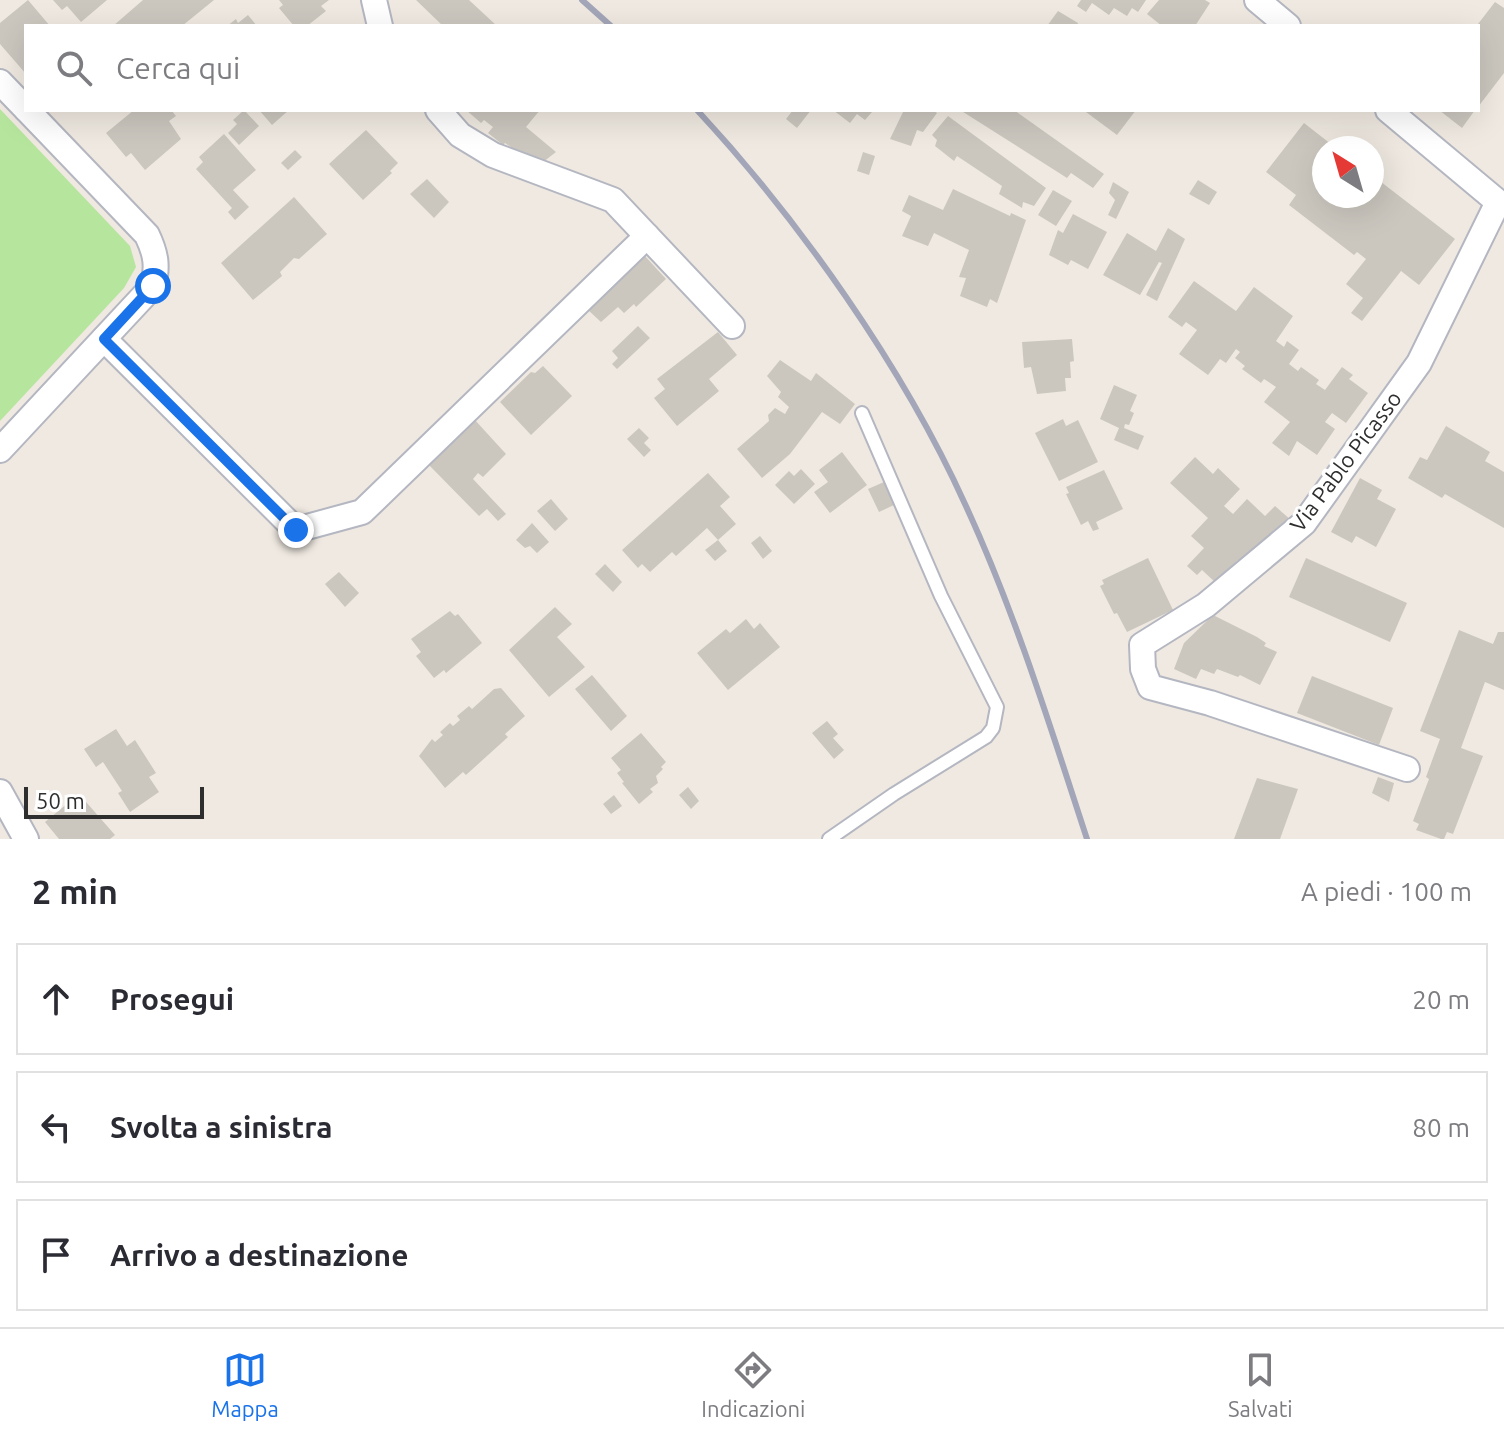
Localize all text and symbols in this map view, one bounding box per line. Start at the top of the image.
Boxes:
search box [24,24,1480,112]
icon: search [52,46,96,90]
text: Cerca qui [116,51,240,85]
north arrow [1312,136,1384,208]
route start [135,268,171,304]
street label: Via Pablo Picasso [1284,386,1406,536]
route end [278,512,314,548]
scale bar [24,783,204,819]
text: 50 m [36,788,85,813]
text: 2 min [32,872,118,910]
text: A piedi · 100 m [1301,877,1472,906]
icon: ahead [34,977,78,1021]
text: Prosegui [110,982,234,1016]
text: 20 m [1412,985,1470,1014]
icon: left [34,1105,78,1149]
text: Svolta a sinistra [110,1110,333,1144]
text: 80 m [1412,1113,1470,1142]
icon: arrive [34,1233,78,1277]
text: Arrivo a destinazione [110,1238,408,1272]
tab: Mappa [211,1348,279,1421]
tab: Indicazioni [701,1348,805,1421]
tab: Salvati [1228,1348,1293,1421]

